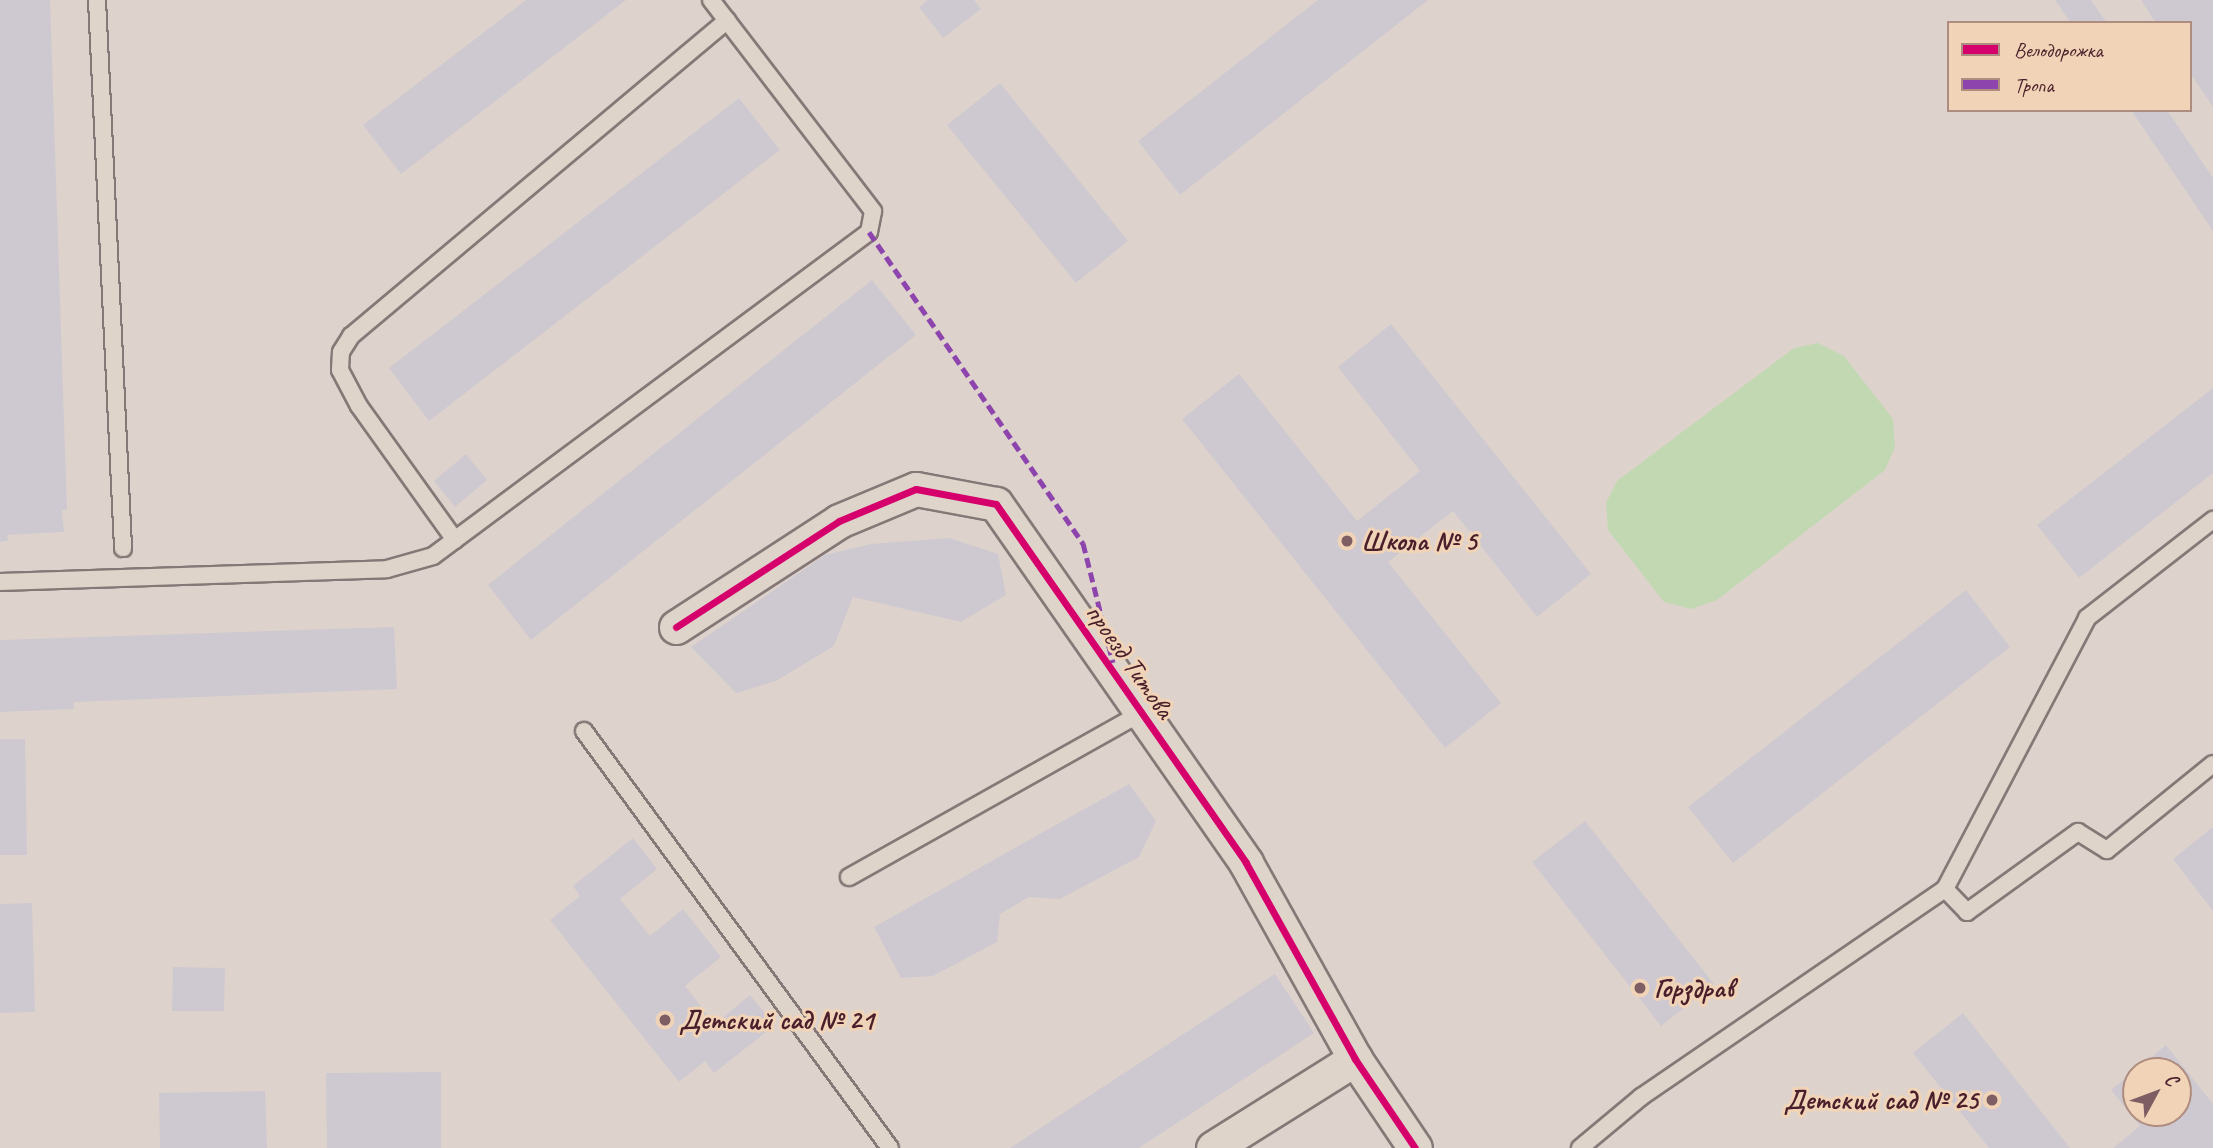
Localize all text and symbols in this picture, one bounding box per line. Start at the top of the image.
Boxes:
legend [1947,21,2192,112]
text: Велодорожка [2014,37,2103,63]
text: Тропа [2014,72,2054,98]
place label: Школа № 5 [1361,524,1477,558]
marker: Школа № 5 [1339,533,1355,549]
street label: проезд Титова [1079,598,1181,724]
place label: Горздрав [1654,971,1734,1005]
marker: Горздрав [1632,980,1648,996]
place label: Детский сад № 21 [679,1003,874,1037]
marker: Детский сад № 21 [657,1012,673,1028]
north arrow [2122,1057,2192,1127]
text: С [2159,1068,2183,1091]
place label: Детский сад № 25 [1784,1083,1978,1117]
marker: Детский сад № 25 [1984,1092,2000,1108]

